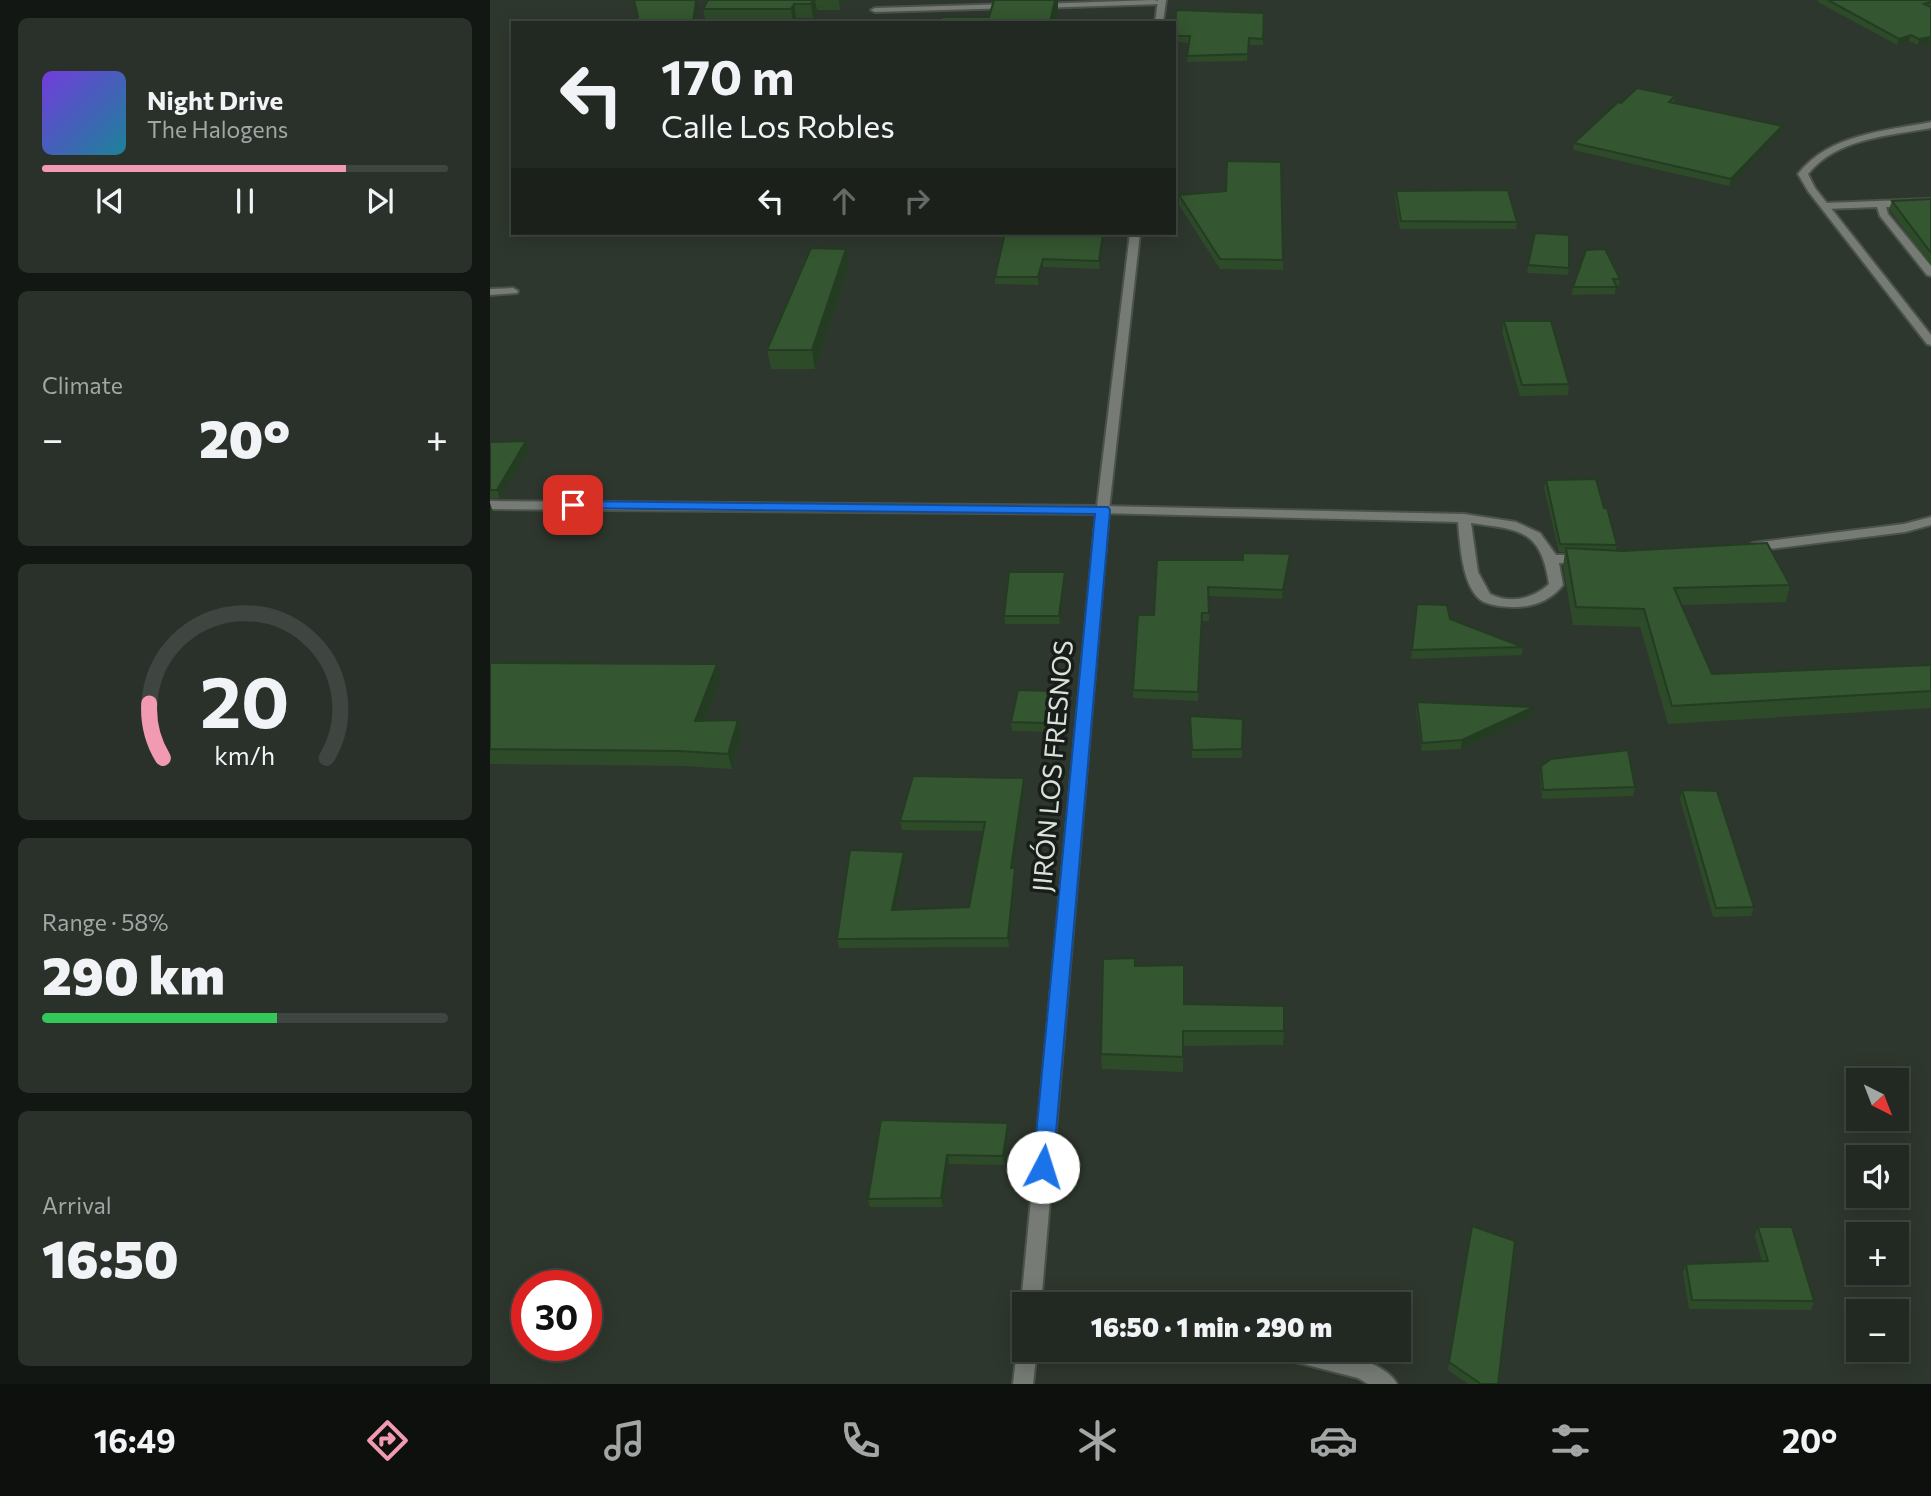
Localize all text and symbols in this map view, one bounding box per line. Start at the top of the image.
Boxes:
text: 170 m [661,45,794,105]
icon: left [546,49,637,140]
text: Night Drive [147,84,283,115]
text: Calle Los Robles [661,105,895,145]
text: The Halogens [147,115,288,143]
icon: previous [91,182,129,220]
icon: pause [226,182,264,220]
icon: next [361,182,399,220]
icon: left [752,182,790,220]
icon: ahead [825,182,863,220]
icon: right [898,182,936,220]
text: Climate [42,371,123,399]
text: 20° [199,405,290,469]
text: − [42,414,64,461]
text: + [426,414,448,461]
pin [543,475,603,535]
icon: arrive [554,486,592,524]
street label: JIRÓN LOS FRESNOS [1025,639,1078,893]
text: 20 [200,654,290,743]
text: km/h [215,740,275,770]
text: Range · 58% [42,908,169,936]
text: 290 km [42,942,225,1006]
north arrow [1846,1068,1909,1130]
map controls [1846,1068,1909,1362]
position arrow [1006,1130,1080,1204]
button: sound [1846,1145,1909,1208]
text: Arrival [42,1191,112,1219]
button: + [1846,1222,1909,1285]
text: 16:50 [42,1225,179,1289]
speed limit sign: 30 [511,1270,602,1361]
button: − [1846,1299,1909,1362]
text: 16:50 · 1 min · 290 m [1091,1311,1332,1342]
icon: directions [363,1416,412,1465]
icon: music [600,1416,649,1465]
icon: phone [836,1416,885,1465]
icon: climate [1073,1416,1122,1465]
icon: car [1309,1416,1358,1465]
icon: filters [1546,1416,1595,1465]
text: 16:49 [94,1420,176,1460]
text: 20° [1782,1420,1837,1460]

